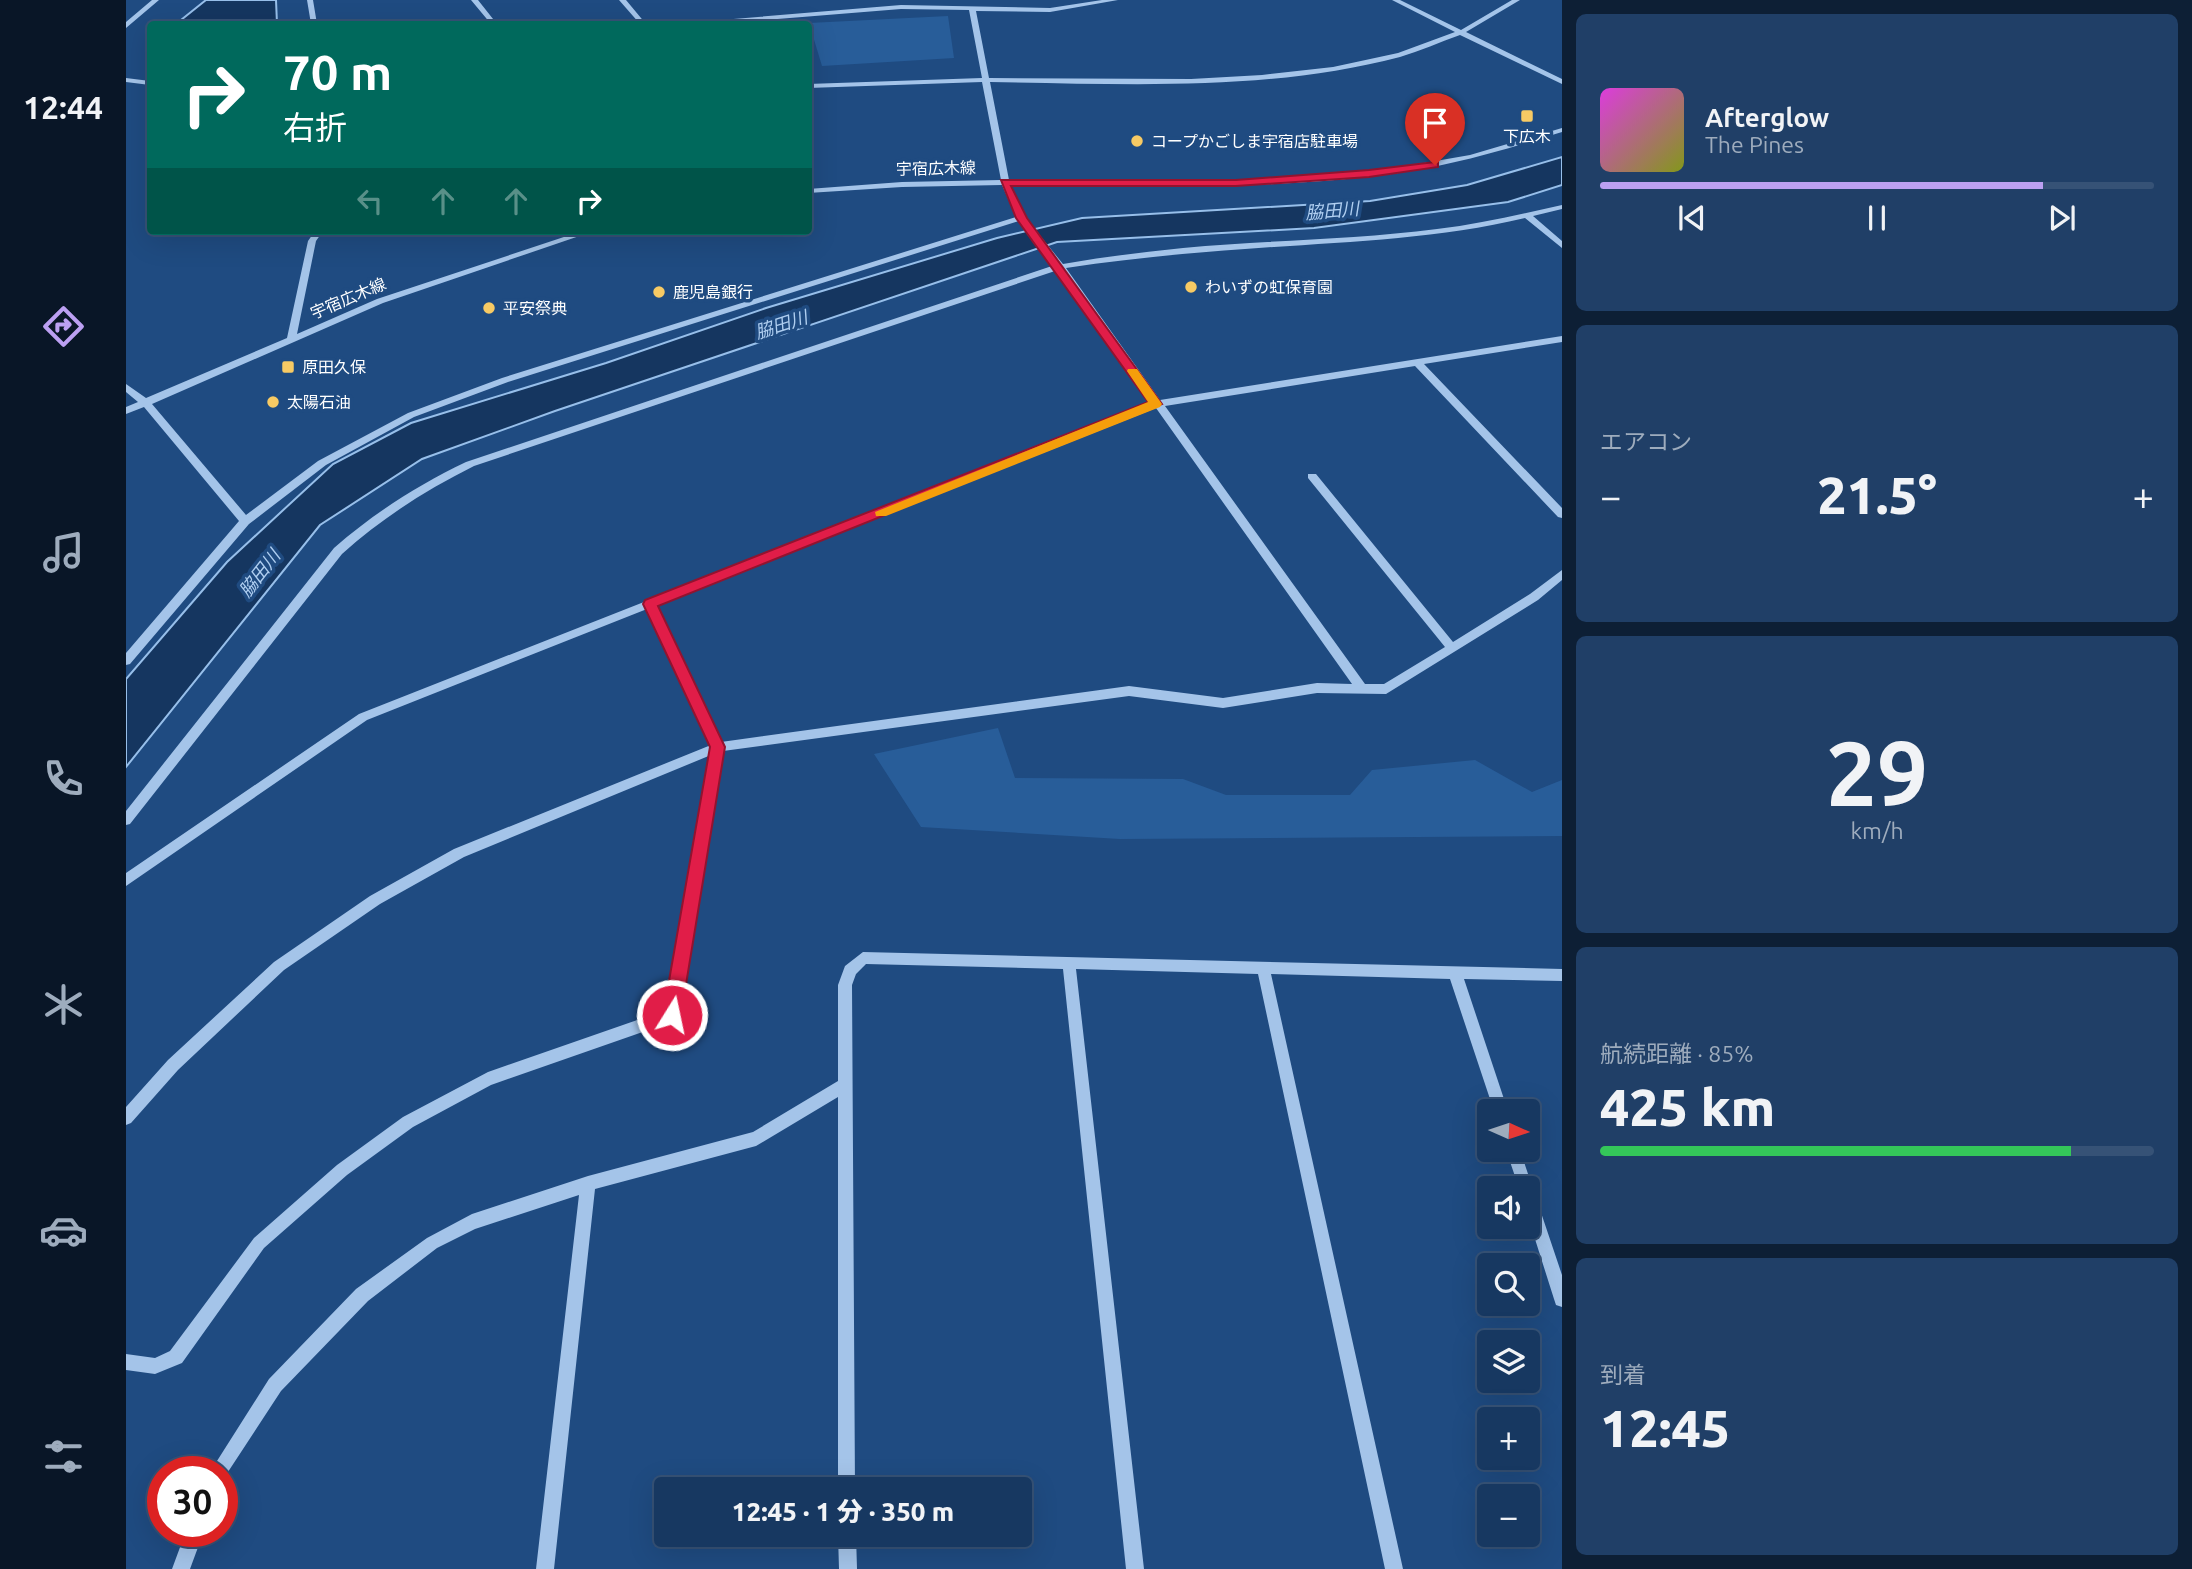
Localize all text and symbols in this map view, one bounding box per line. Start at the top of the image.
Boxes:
text: 70 m [283,44,392,99]
icon: right [168,49,259,140]
text: 12:44 [23,89,103,125]
pin [1405,93,1465,165]
text: Afterglow [1705,103,1829,132]
icon: arrive [1416,104,1454,142]
marker: 下広木 [1519,108,1535,124]
text: 右折 [283,109,347,145]
place label: 下広木 [1503,127,1551,145]
place label: コープかごしま宇宿店駐車場 [1151,132,1358,150]
text: The Pines [1705,132,1804,157]
marker: コープかごしま宇宿店駐車場 [1129,133,1145,149]
street label: 宇宿広木線 [896,158,976,178]
icon: left [351,182,389,220]
icon: ahead [424,182,462,220]
icon: ahead [497,182,535,220]
icon: right [570,182,608,220]
water label: 脇田川 [1304,198,1362,222]
icon: previous [1673,199,1711,237]
icon: pause [1858,199,1896,237]
icon: next [2043,199,2081,237]
street label: 宇宿広木線 [308,274,388,322]
place label: わいずの虹保育園 [1205,278,1333,296]
marker: わいずの虹保育園 [1183,279,1199,295]
place label: 鹿児島銀行 [673,283,753,301]
marker: 鹿児島銀行 [651,284,667,300]
place label: 平安祭典 [503,299,567,317]
marker: 平安祭典 [481,300,497,316]
icon: directions [39,302,88,351]
water label: 脇田川 [752,306,812,342]
place label: 原田久保 [302,358,366,376]
marker: 原田久保 [280,359,296,375]
place label: 太陽石油 [287,393,351,411]
marker: 太陽石油 [265,394,281,410]
text: エアコン [1600,429,1692,454]
text: 21.5° [1817,466,1937,524]
text: − [1600,475,1621,517]
text: + [2133,475,2154,517]
icon: music [39,528,88,577]
water label: 脇田川 [234,544,285,600]
text: 29 [1826,721,1928,823]
icon: phone [39,754,88,803]
text: km/h [1850,818,1904,843]
position arrow [635,978,709,1052]
icon: climate [39,980,88,1029]
text: 航続距離 · 85% [1600,1041,1753,1066]
text: 425 km [1600,1078,1775,1136]
north arrow [1477,1099,1540,1162]
map controls [1477,1099,1540,1547]
button: sound [1477,1176,1540,1239]
icon: car [39,1206,88,1255]
button: search [1477,1253,1540,1316]
button: layers [1477,1330,1540,1393]
text: 到着 [1600,1362,1646,1387]
text: 12:45 [1600,1399,1730,1457]
button: + [1477,1407,1540,1470]
icon: filters [39,1432,88,1481]
speed limit sign: 30 [147,1456,238,1547]
button: − [1477,1484,1540,1547]
text: 12:45 · 1 分 · 350 m [732,1497,954,1526]

